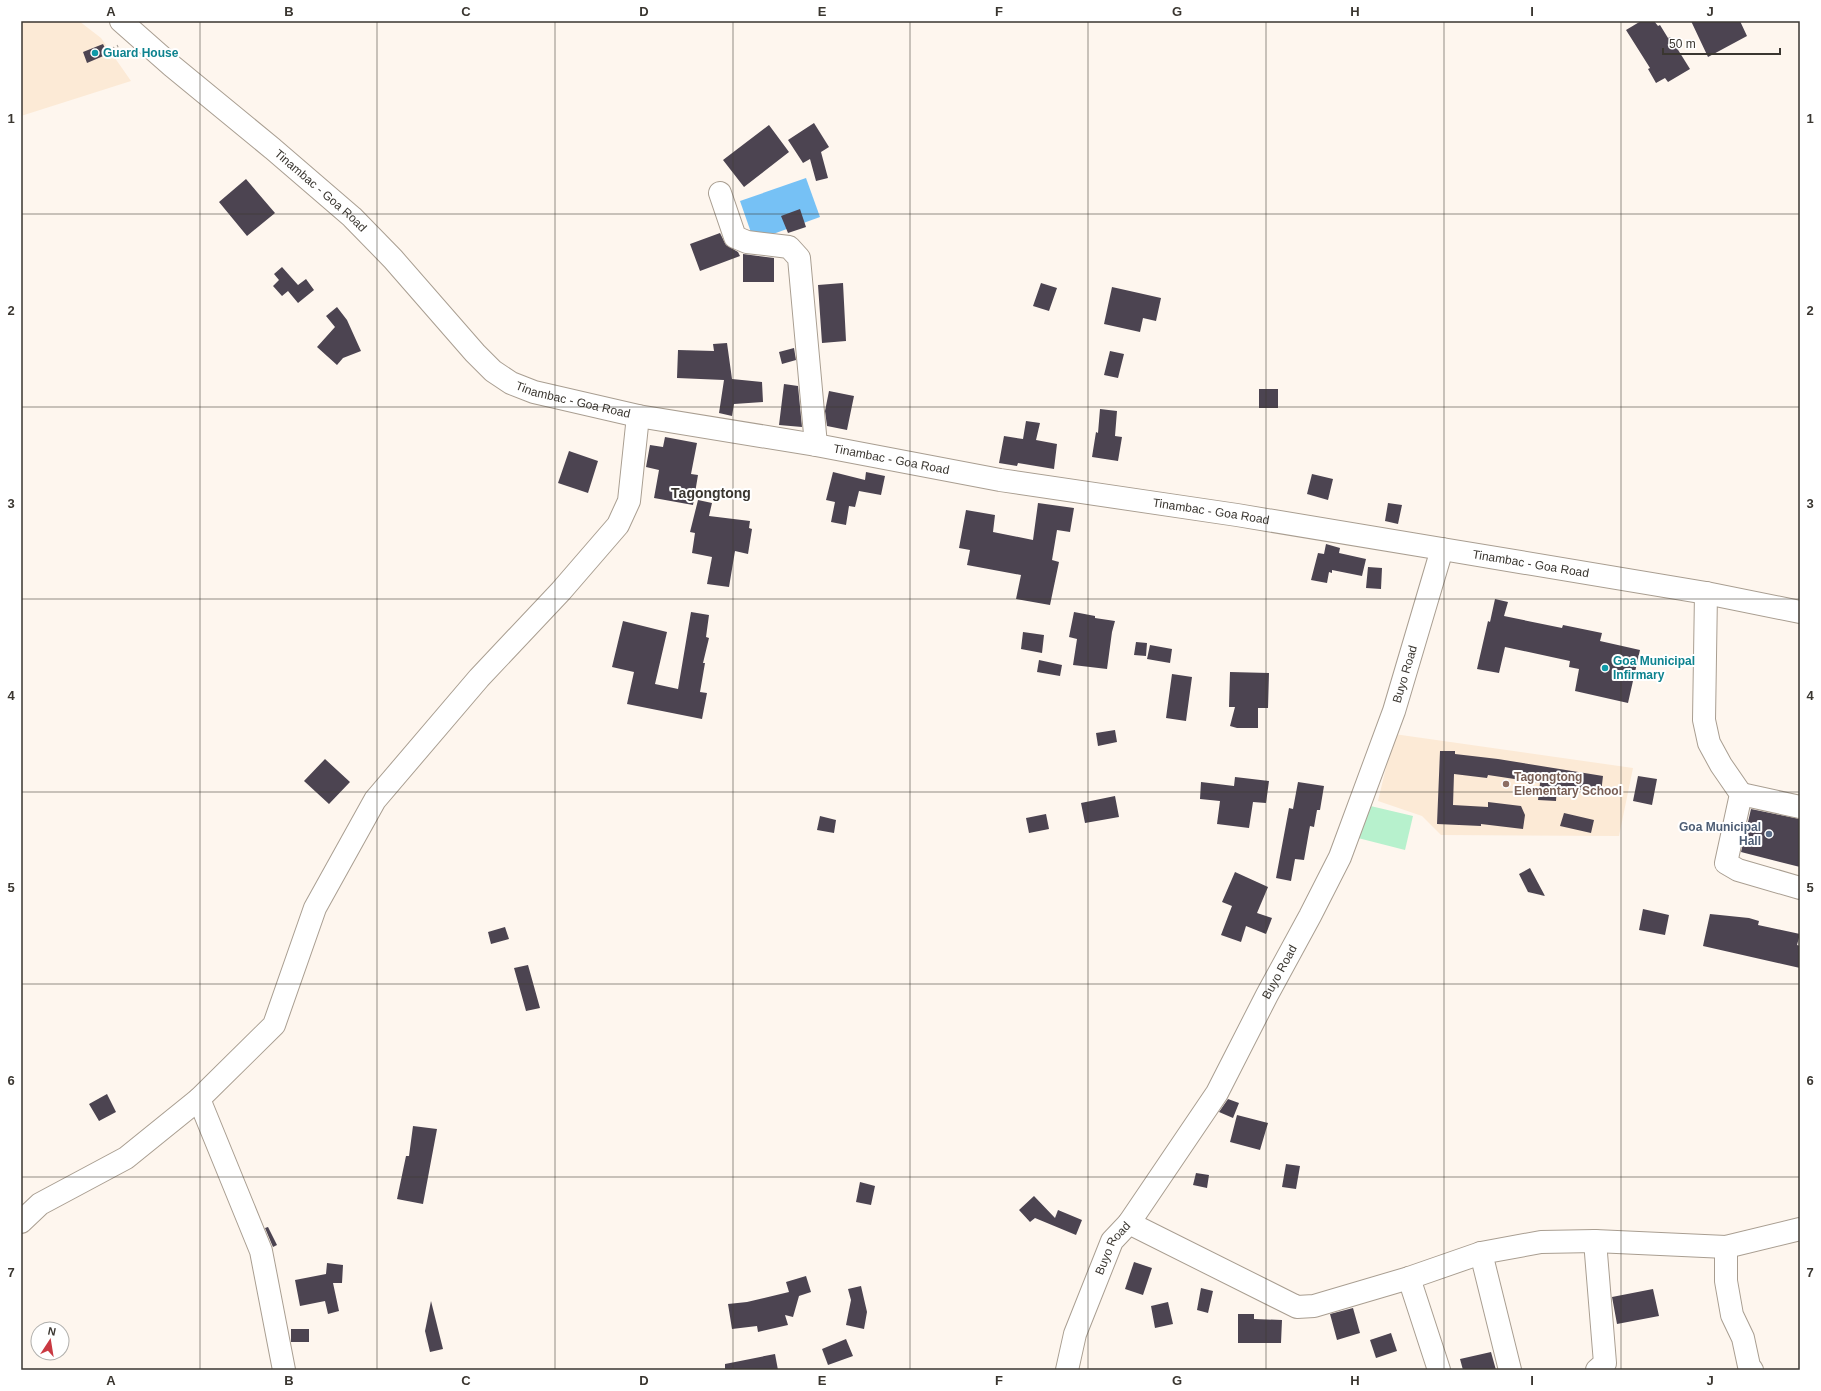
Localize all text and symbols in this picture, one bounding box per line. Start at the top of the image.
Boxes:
text: A [106,4,116,19]
text: B [284,4,294,19]
text: C [461,4,471,19]
text: D [639,4,649,19]
text: E [818,4,827,19]
text: F [995,4,1003,19]
text: G [1172,4,1182,19]
text: H [1350,4,1360,19]
text: I [1530,4,1534,19]
text: J [1706,4,1714,19]
scale bar [1663,30,1780,56]
text: 50 m [1669,37,1696,51]
place label: Guard House [103,46,179,60]
marker: Guard House [90,48,100,58]
text: 1 [7,111,15,126]
text: 1 [1806,111,1814,126]
street label: Tinambac - Goa Road [272,147,370,235]
text: 2 [7,303,15,318]
text: 2 [1806,303,1814,318]
street label: Tinambac - Goa Road [514,379,632,421]
street label: Tinambac - Goa Road [832,441,951,477]
district label: Tagongtong [671,485,751,501]
text: 3 [7,496,15,511]
street label: Tinambac - Goa Road [1152,496,1270,527]
text: 3 [1806,496,1814,511]
street label: Tinambac - Goa Road [1472,547,1590,580]
street label: Buyo Road [1390,644,1420,705]
place label: Goa Municipal Infirmary [1613,654,1695,682]
marker: Goa Municipal Infirmary [1600,663,1610,673]
text: 4 [7,688,15,703]
text: 4 [1806,688,1814,703]
place label: Tagongtong Elementary School [1514,770,1622,798]
marker: Tagongtong Elementary School [1501,779,1511,789]
place label: Goa Municipal Hall [1679,820,1761,848]
marker: Goa Municipal Hall [1764,829,1774,839]
text: 5 [7,880,15,895]
text: 5 [1806,880,1814,895]
street label: Buyo Road [1259,942,1300,1001]
text: 6 [7,1073,15,1088]
text: 6 [1806,1073,1814,1088]
street label: Buyo Road [1092,1219,1133,1277]
text: 7 [7,1265,15,1280]
text: 7 [1806,1265,1814,1280]
north arrow [30,1321,70,1361]
text: N [47,1325,57,1338]
text: A [106,1373,116,1388]
text: B [284,1373,294,1388]
text: C [461,1373,471,1388]
text: D [639,1373,649,1388]
text: E [818,1373,827,1388]
text: F [995,1373,1003,1388]
text: G [1172,1373,1182,1388]
text: H [1350,1373,1360,1388]
text: I [1530,1373,1534,1388]
text: J [1706,1373,1714,1388]

